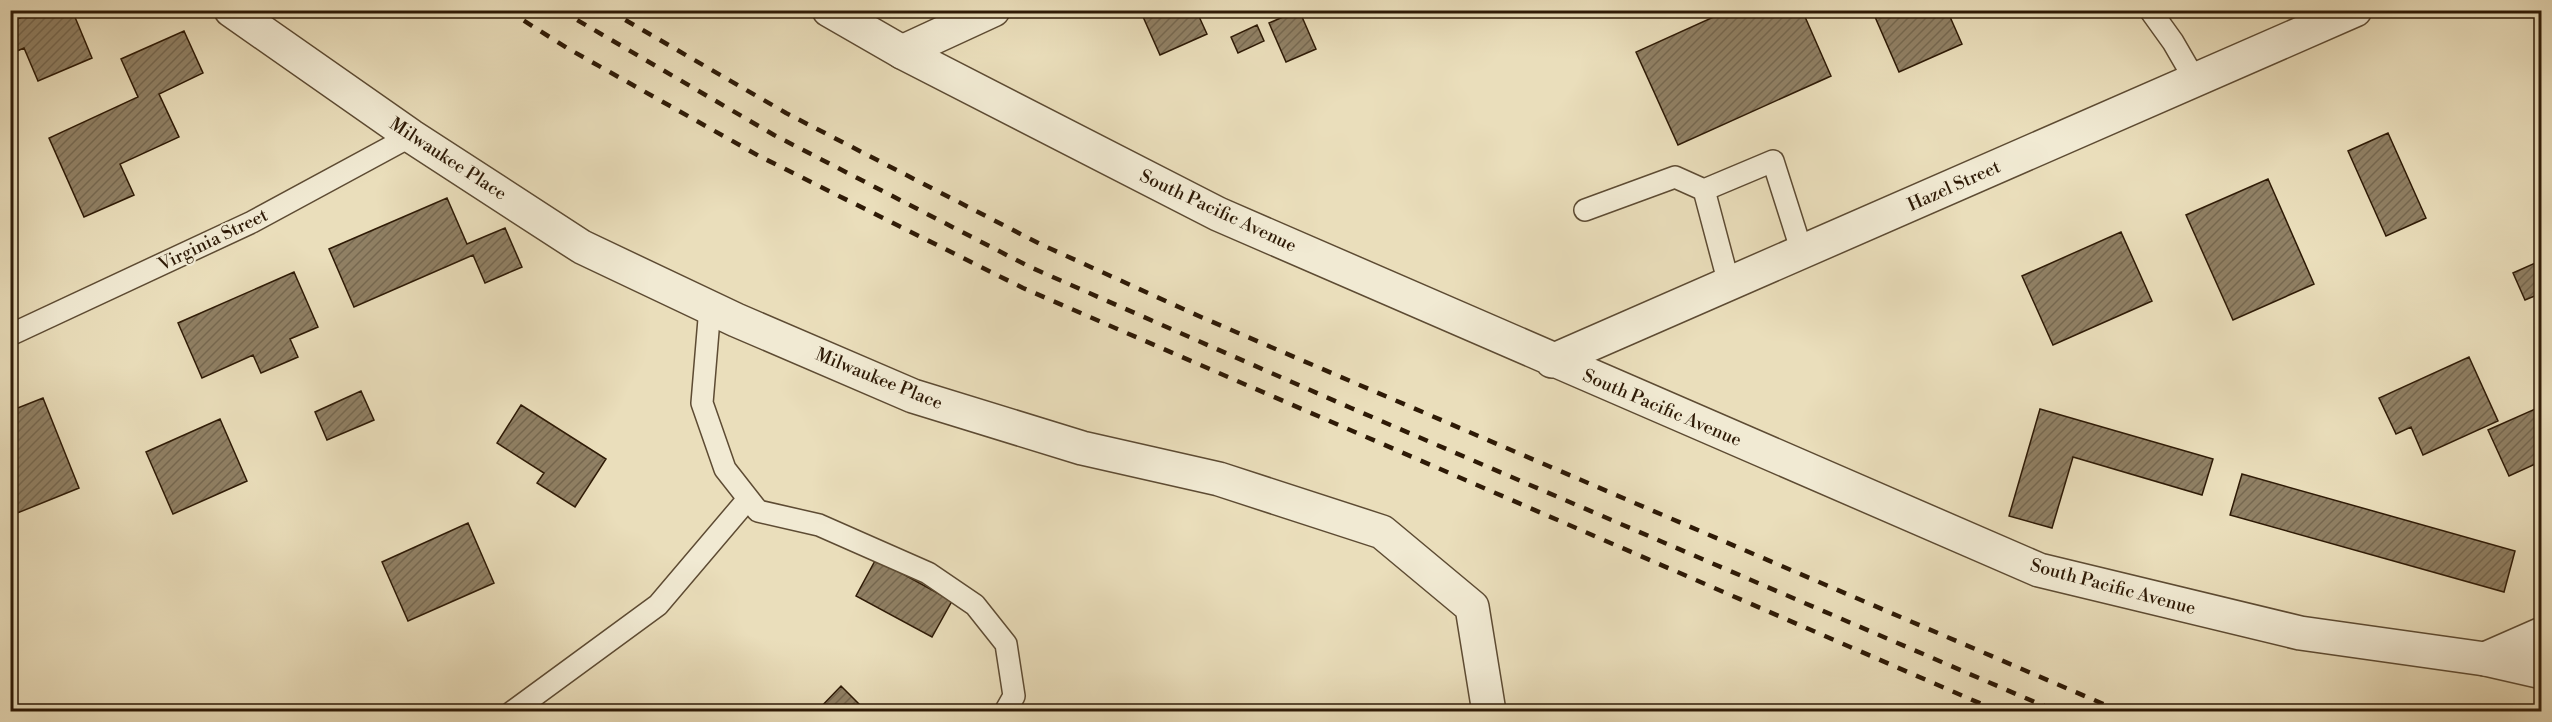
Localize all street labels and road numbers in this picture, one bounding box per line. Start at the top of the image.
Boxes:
street label: Milwaukee Place [385,113,511,205]
street label: Hazel Street [1904,155,2005,217]
street label: South Pacific Avenue [1136,165,1300,257]
street label: Virginia Street [154,203,272,277]
street label: Milwaukee Place [812,343,946,415]
street label: South Pacific Avenue [1579,364,1745,452]
street label: South Pacific Avenue [2028,554,2198,620]

